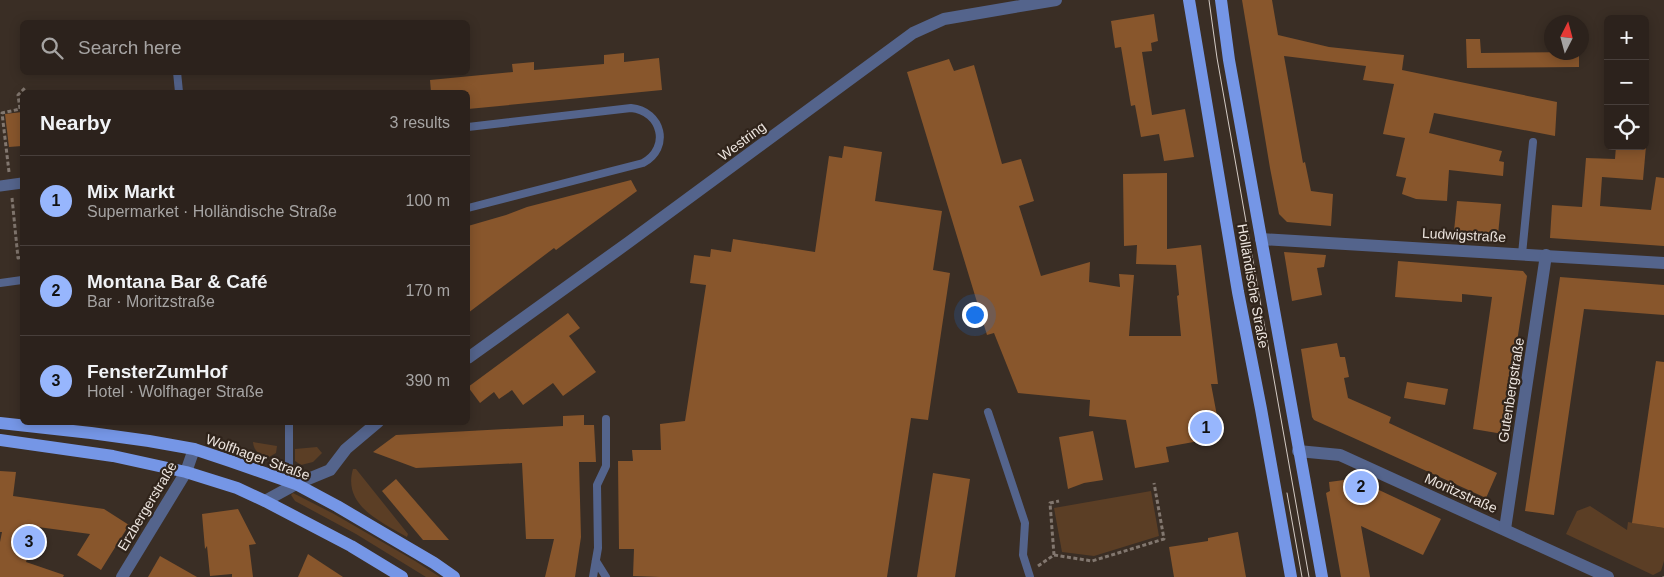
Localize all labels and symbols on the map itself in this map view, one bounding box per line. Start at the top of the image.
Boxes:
north arrow [1544,15,1589,60]
street label: Westring [715,118,769,164]
street label: Holländische Straße [1234,223,1272,350]
street label: Ludwigstraße [1422,225,1507,245]
your location [962,302,988,328]
street label: Gutenbergstraße [1495,336,1527,444]
pin: 1 [1190,409,1222,447]
street label: Wolfhager Straße [204,431,312,483]
street label: Erzbergerstraße [114,458,180,553]
pin: 2 [1345,468,1377,506]
street label: Moritzstraße [1422,470,1500,516]
pin: 3 [13,523,45,561]

